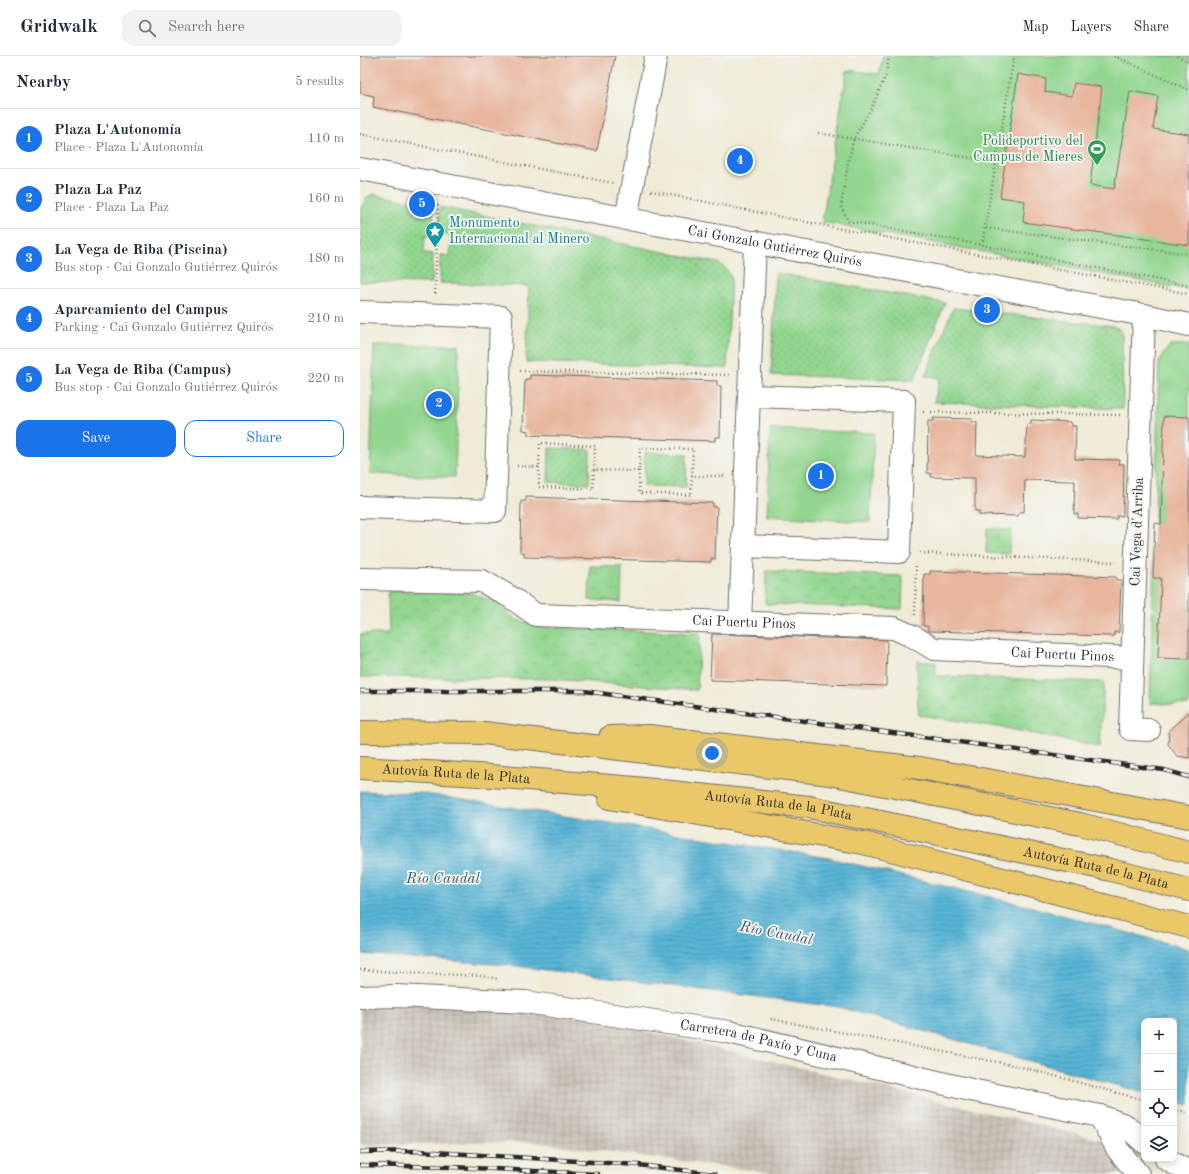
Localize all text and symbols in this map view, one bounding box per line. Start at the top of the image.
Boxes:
search box [122,10,402,46]
icon: search [136,17,158,39]
text: Gridwalk [20,18,98,37]
text: Search here [168,20,245,35]
text: Map [1023,20,1049,34]
text: Layers [1071,20,1112,34]
text: Share [1134,20,1169,34]
text: Nearby [16,74,71,91]
text: 5 results [295,75,344,88]
text: Plaza L'Autonomía [54,123,182,138]
text: 1 [25,132,33,145]
text: 110 m [307,132,344,145]
place label: Polideportivo del Campus de Mieres [973,134,1083,164]
sports icon: Polideportivo del Campus de Mieres [1086,138,1108,166]
text: Place · Plaza L'Autonomía [54,141,203,154]
pin: 4 [727,146,753,176]
text: Plaza La Paz [54,183,142,198]
pin: 5 [409,189,435,219]
text: 2 [25,192,33,205]
text: 160 m [307,192,344,205]
text: Place · Plaza La Paz [54,201,169,214]
place label: Monumento Internacional al Minero [449,216,590,246]
place icon: Monumento Internacional al Minero [424,220,446,248]
street label: Cai Gonzalo Gutiérrez Quirós [687,223,863,269]
text: La Vega de Riba (Piscina) [54,243,228,258]
text: 3 [25,252,33,265]
text: 180 m [307,252,344,265]
text: Bus stop · Cai Gonzalo Gutiérrez Quirós [54,261,278,274]
pin: 3 [974,295,1000,325]
text: Aparcamiento del Campus [54,303,228,318]
text: 4 [25,312,33,325]
text: 210 m [307,312,344,325]
text: Parking · Cai Gonzalo Gutiérrez Quirós [54,321,273,334]
text: La Vega de Riba (Campus) [54,363,231,378]
text: 5 [25,372,33,385]
text: 220 m [307,372,344,385]
text: Bus stop · Cai Gonzalo Gutiérrez Quirós [54,381,278,394]
pin: 2 [426,389,452,419]
button: Save [16,420,176,457]
button: Share [184,420,344,457]
pin: 1 [808,461,834,491]
street label: Cai Vega d'Arriba [1128,477,1146,587]
street label: Cai Puertu Pinos [692,614,796,631]
street label: Cai Puertu Pinos [1010,645,1114,664]
your location [702,743,722,763]
street label: Autovía Ruta de la Plata [381,762,531,786]
street label: Autovía Ruta de la Plata [704,789,853,823]
street label: Autovía Ruta de la Plata [1022,845,1170,892]
water label: Río Caudal [405,872,481,887]
water label: Río Caudal [737,919,814,949]
street label: Carretera de Paxío y Cuna [679,1018,838,1065]
map controls [1141,1018,1177,1162]
button: + [1141,1018,1177,1054]
button: − [1141,1054,1177,1090]
button: locate [1141,1090,1177,1126]
button: layers [1141,1126,1177,1162]

